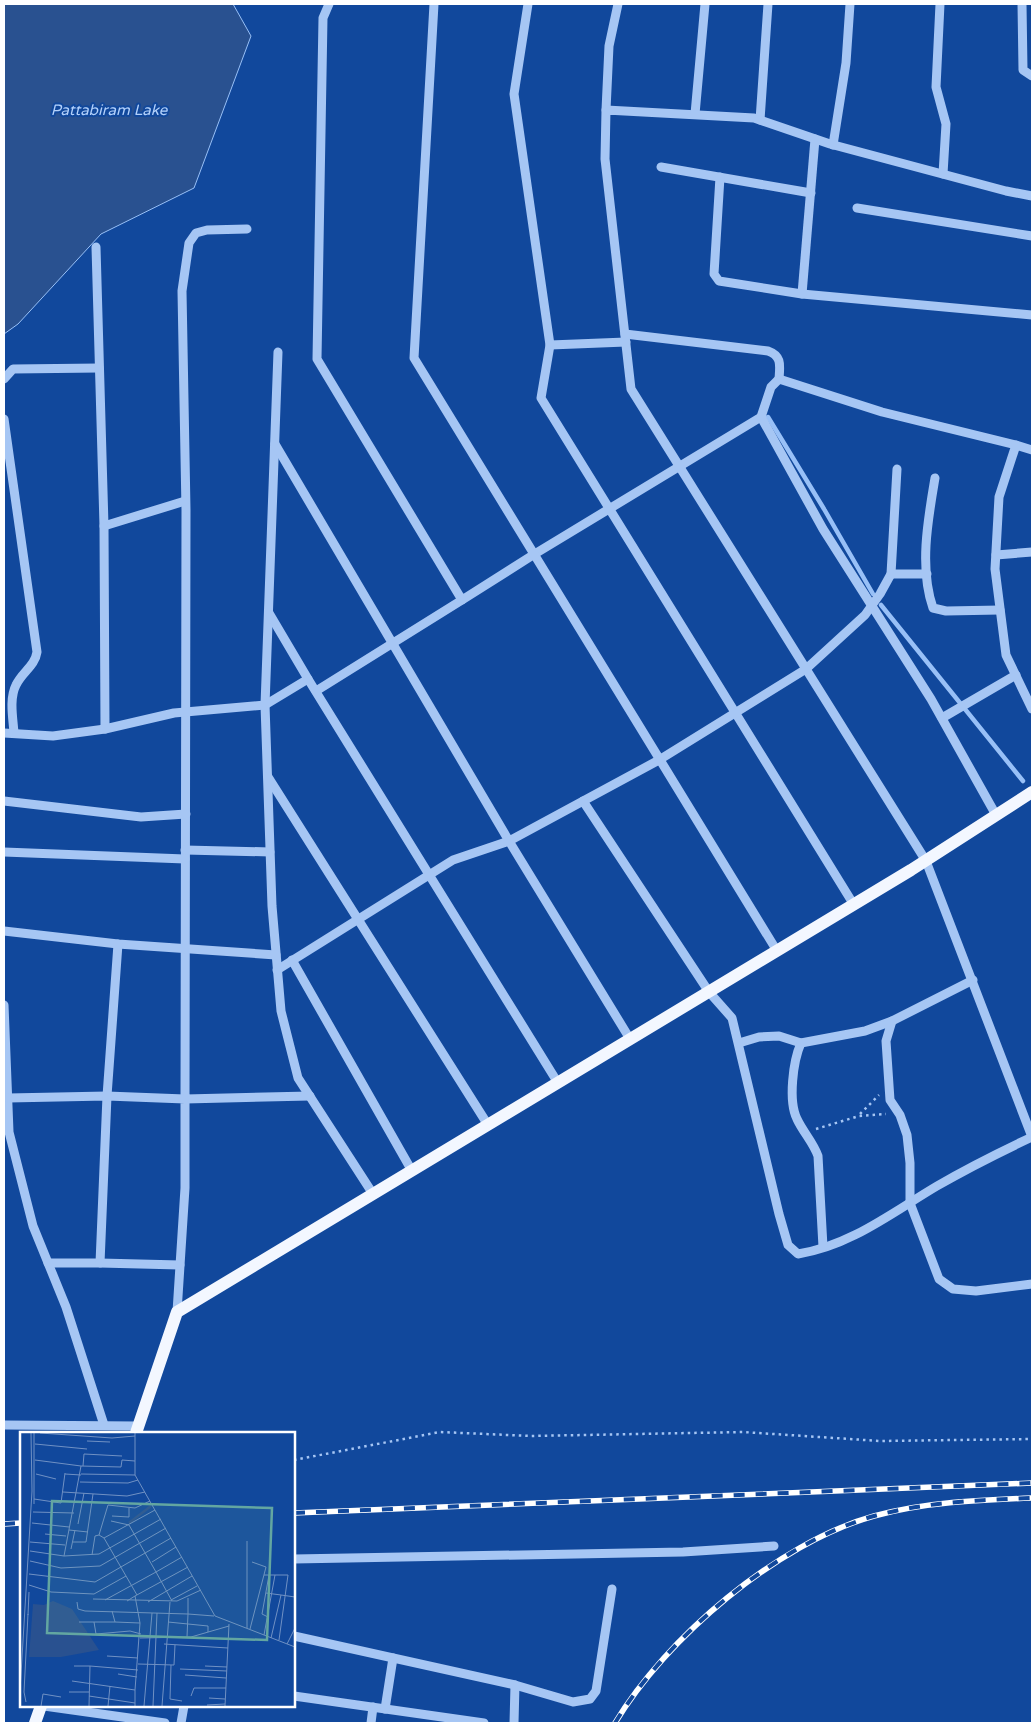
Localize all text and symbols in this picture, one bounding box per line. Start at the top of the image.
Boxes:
water label: Pattabiram Lake [51,101,169,119]
inset map [20,1432,295,1707]

